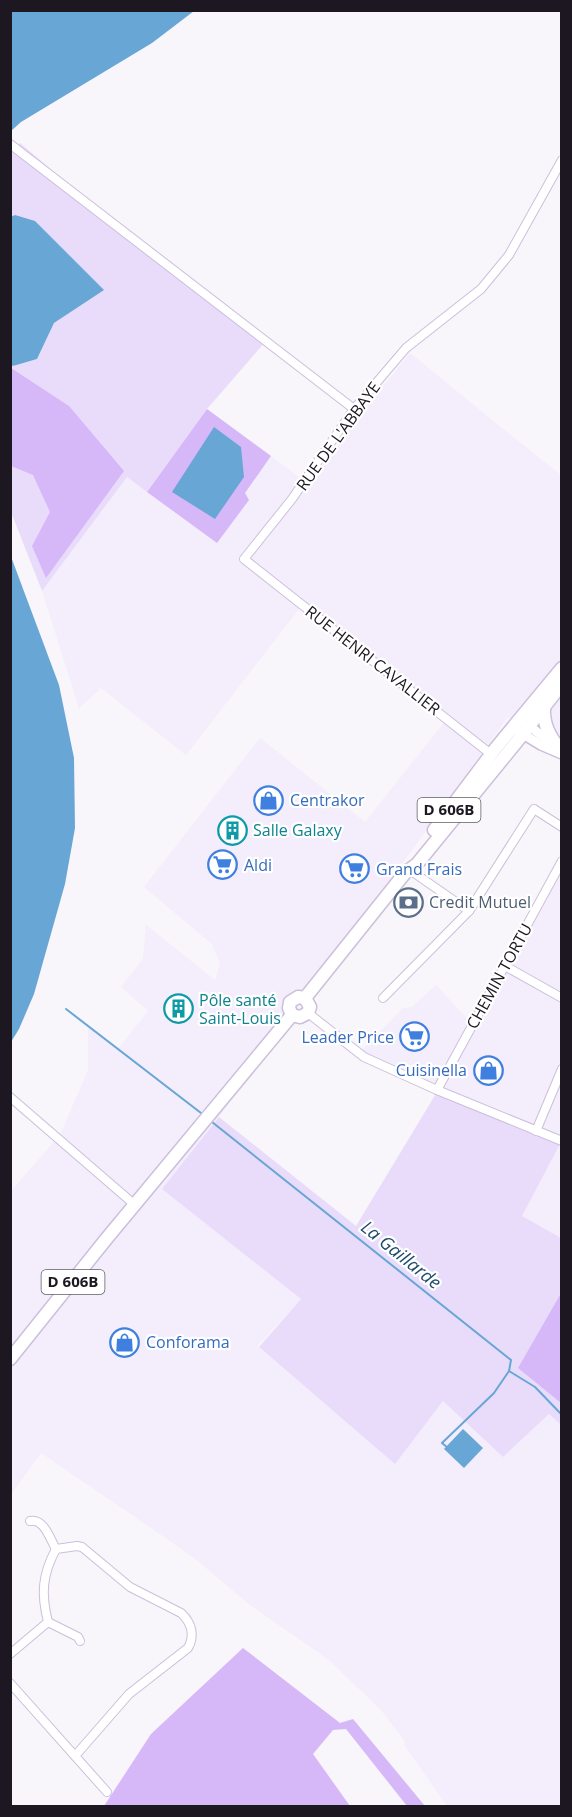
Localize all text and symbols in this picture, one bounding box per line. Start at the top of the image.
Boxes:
street label: RUE DE L'ABBAYE [291,377,385,495]
street label: RUE HENRI CAVALLIER [301,600,445,720]
shop icon: Centrakor [253,784,285,816]
place label: Centrakor [290,789,365,811]
road number: D 606B [418,798,480,822]
building icon: Salle Galaxy [216,814,248,846]
place label: Salle Galaxy [253,819,343,841]
supermarket icon: Aldi [207,849,239,881]
supermarket icon: Grand Frais [339,853,371,885]
place label: Aldi [244,854,272,876]
place label: Grand Frais [376,858,462,880]
bank icon: Credit Mutuel [392,886,424,918]
place label: Credit Mutuel [429,891,531,913]
street label: CHEMIN TORTU [461,919,537,1033]
place label: Pôle santé Saint-Louis [199,989,281,1029]
building icon: Pôle santé Saint-Louis [162,993,194,1025]
supermarket icon: Leader Price [399,1021,431,1053]
place label: Leader Price [301,1026,394,1048]
shop icon: Cuisinella [472,1054,504,1086]
place label: Cuisinella [396,1059,467,1081]
water label: La Gaillarde [357,1215,447,1294]
road number: D 606B [42,1270,104,1294]
shop icon: Conforama [109,1326,141,1358]
place label: Conforama [146,1331,230,1353]

